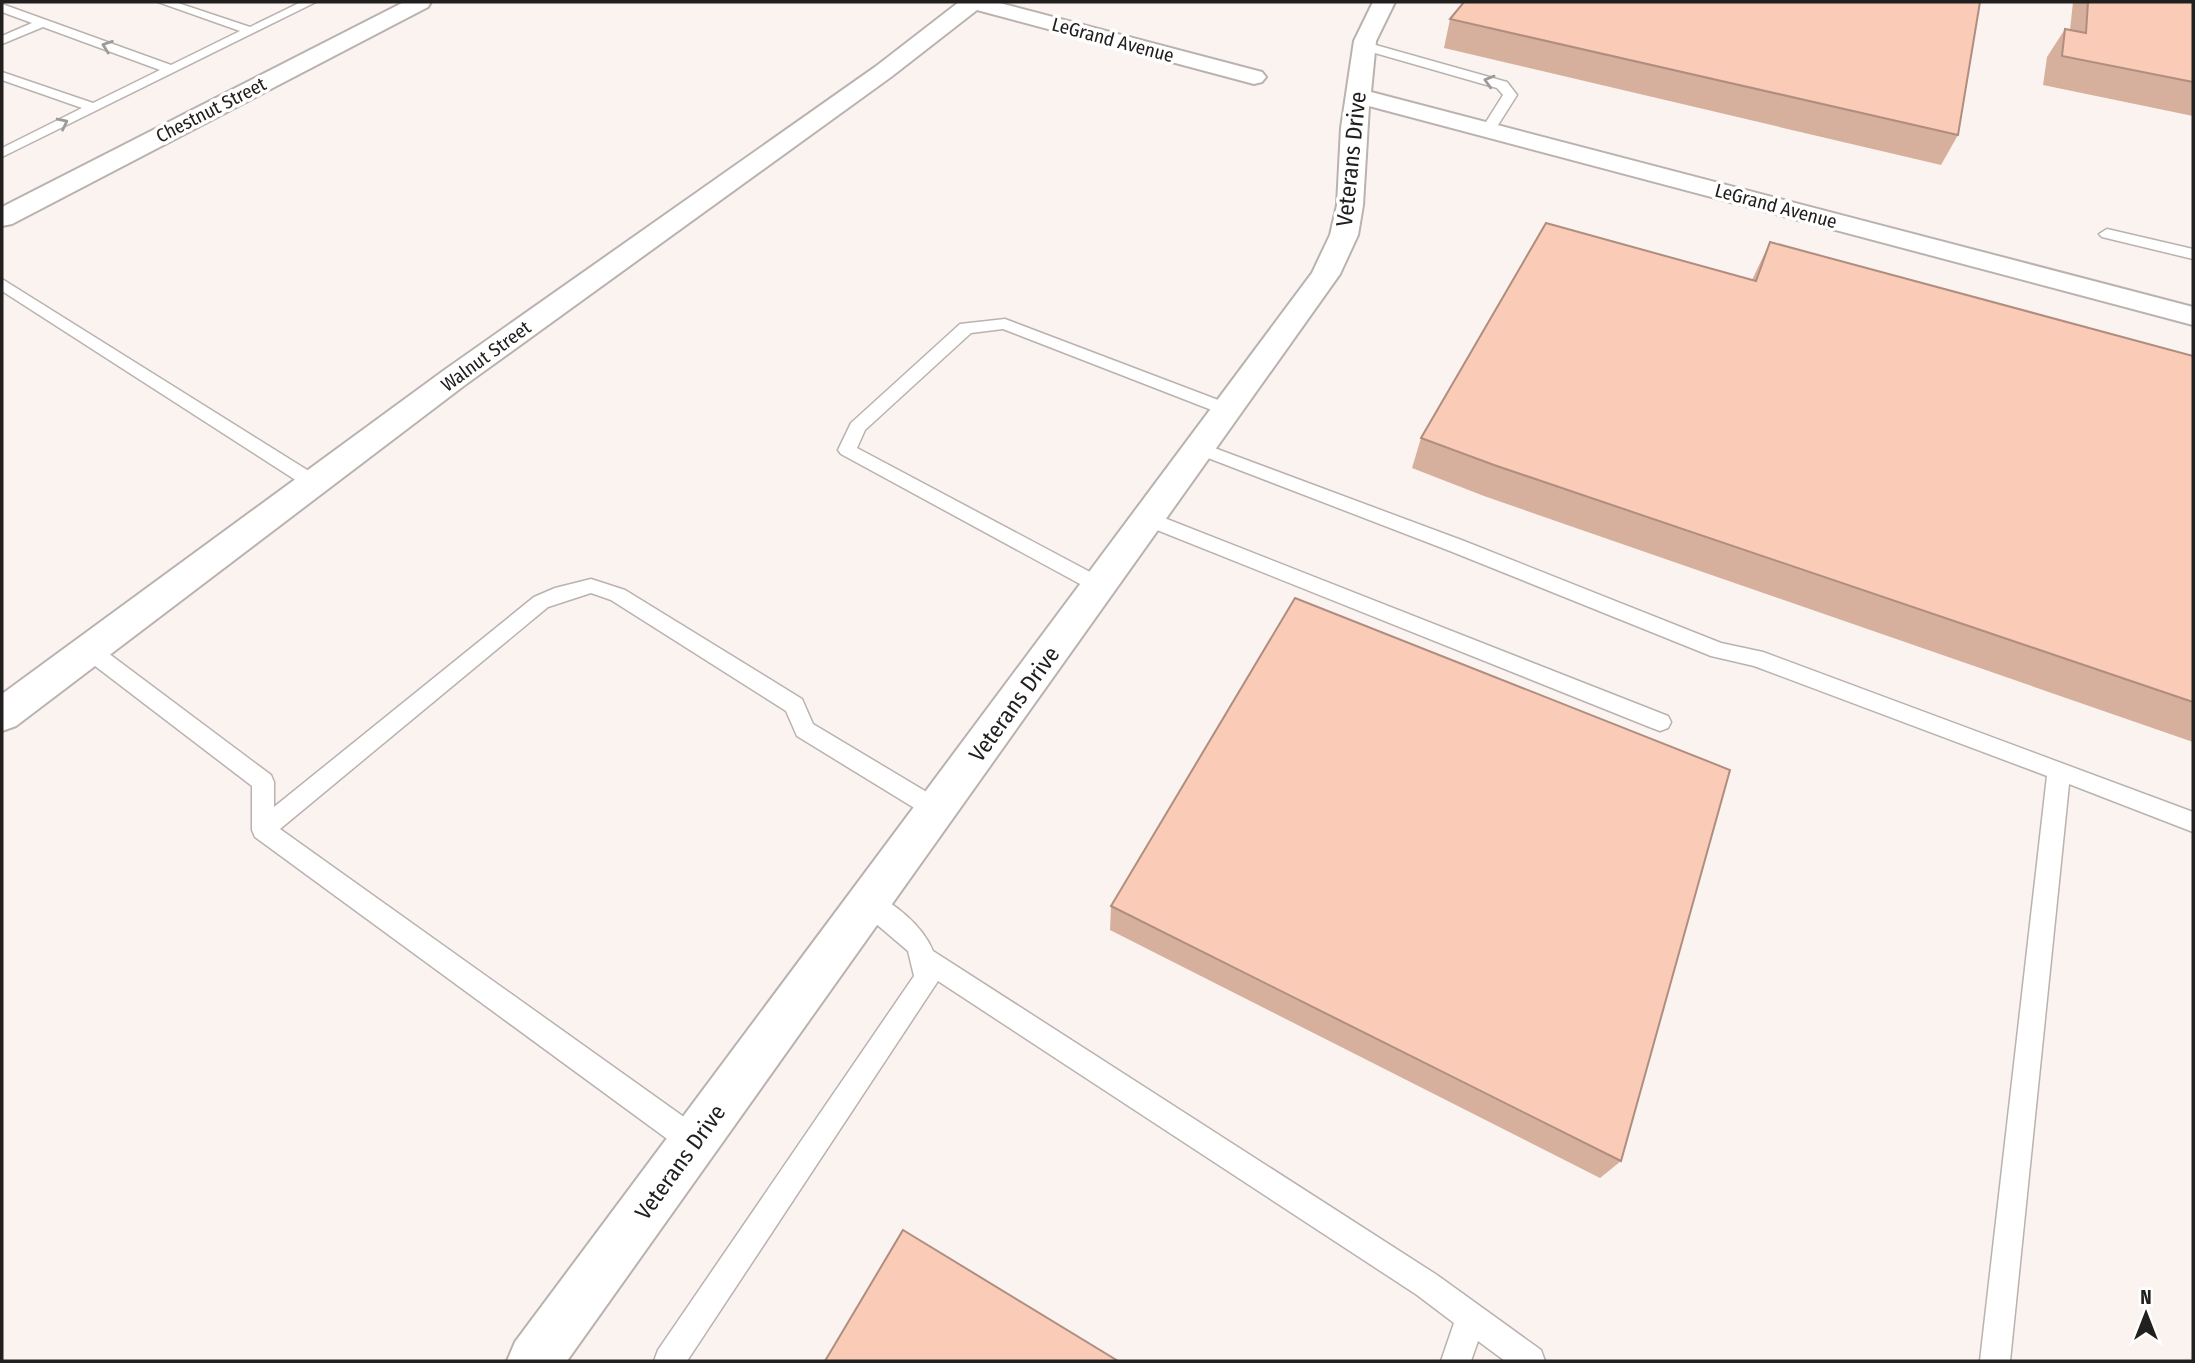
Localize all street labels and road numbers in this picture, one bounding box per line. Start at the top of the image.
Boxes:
street label: LeGrand Avenue [1049,13,1177,67]
street label: Chestnut Street [152,72,271,148]
street label: Veterans Drive [1330,90,1372,228]
street label: LeGrand Avenue [1712,179,1840,233]
street label: Walnut Street [437,315,536,396]
street label: Veterans Drive [963,641,1065,767]
street label: Veterans Drive [629,1099,731,1225]

